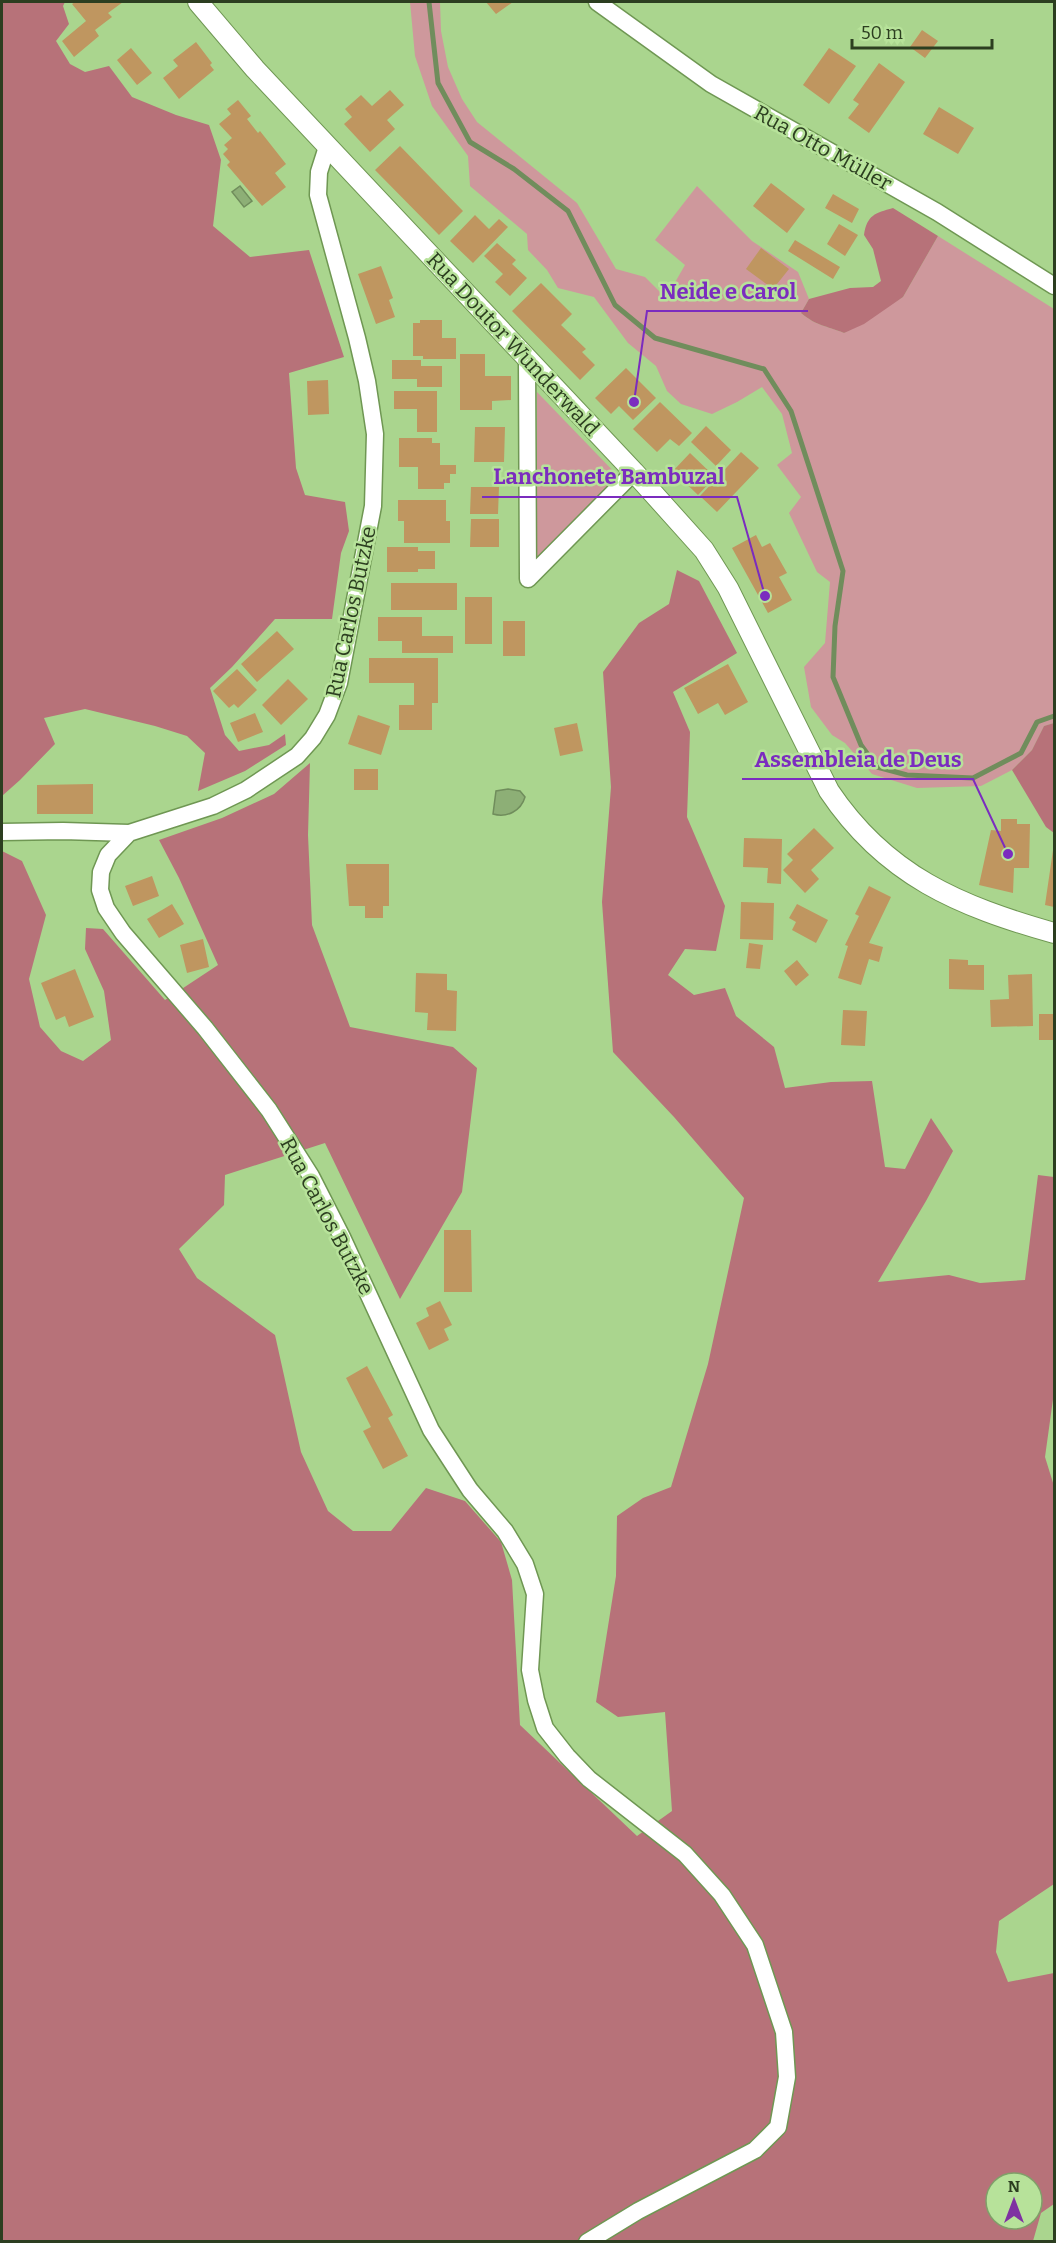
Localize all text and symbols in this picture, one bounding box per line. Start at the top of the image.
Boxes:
scale bar [852,12,992,50]
text: 50 m [861,22,903,44]
street label: Rua Otto Müller [750,99,896,197]
street label: Rua Doutor Wunderwald [421,247,605,441]
callout: Neide e Carol [647,271,808,311]
text: Neide e Carol [660,278,796,305]
callout: Lanchonete Bambuzal [482,457,737,497]
text: Lanchonete Bambuzal [493,463,725,490]
street label: Rua Carlos Butzke [320,524,382,700]
callout: Assembleia de Deus [742,739,973,779]
text: Assembleia de Deus [754,746,962,773]
street label: Rua Carlos Butzke [275,1133,379,1299]
north arrow [984,2171,1044,2231]
text: N [1008,2177,1020,2196]

